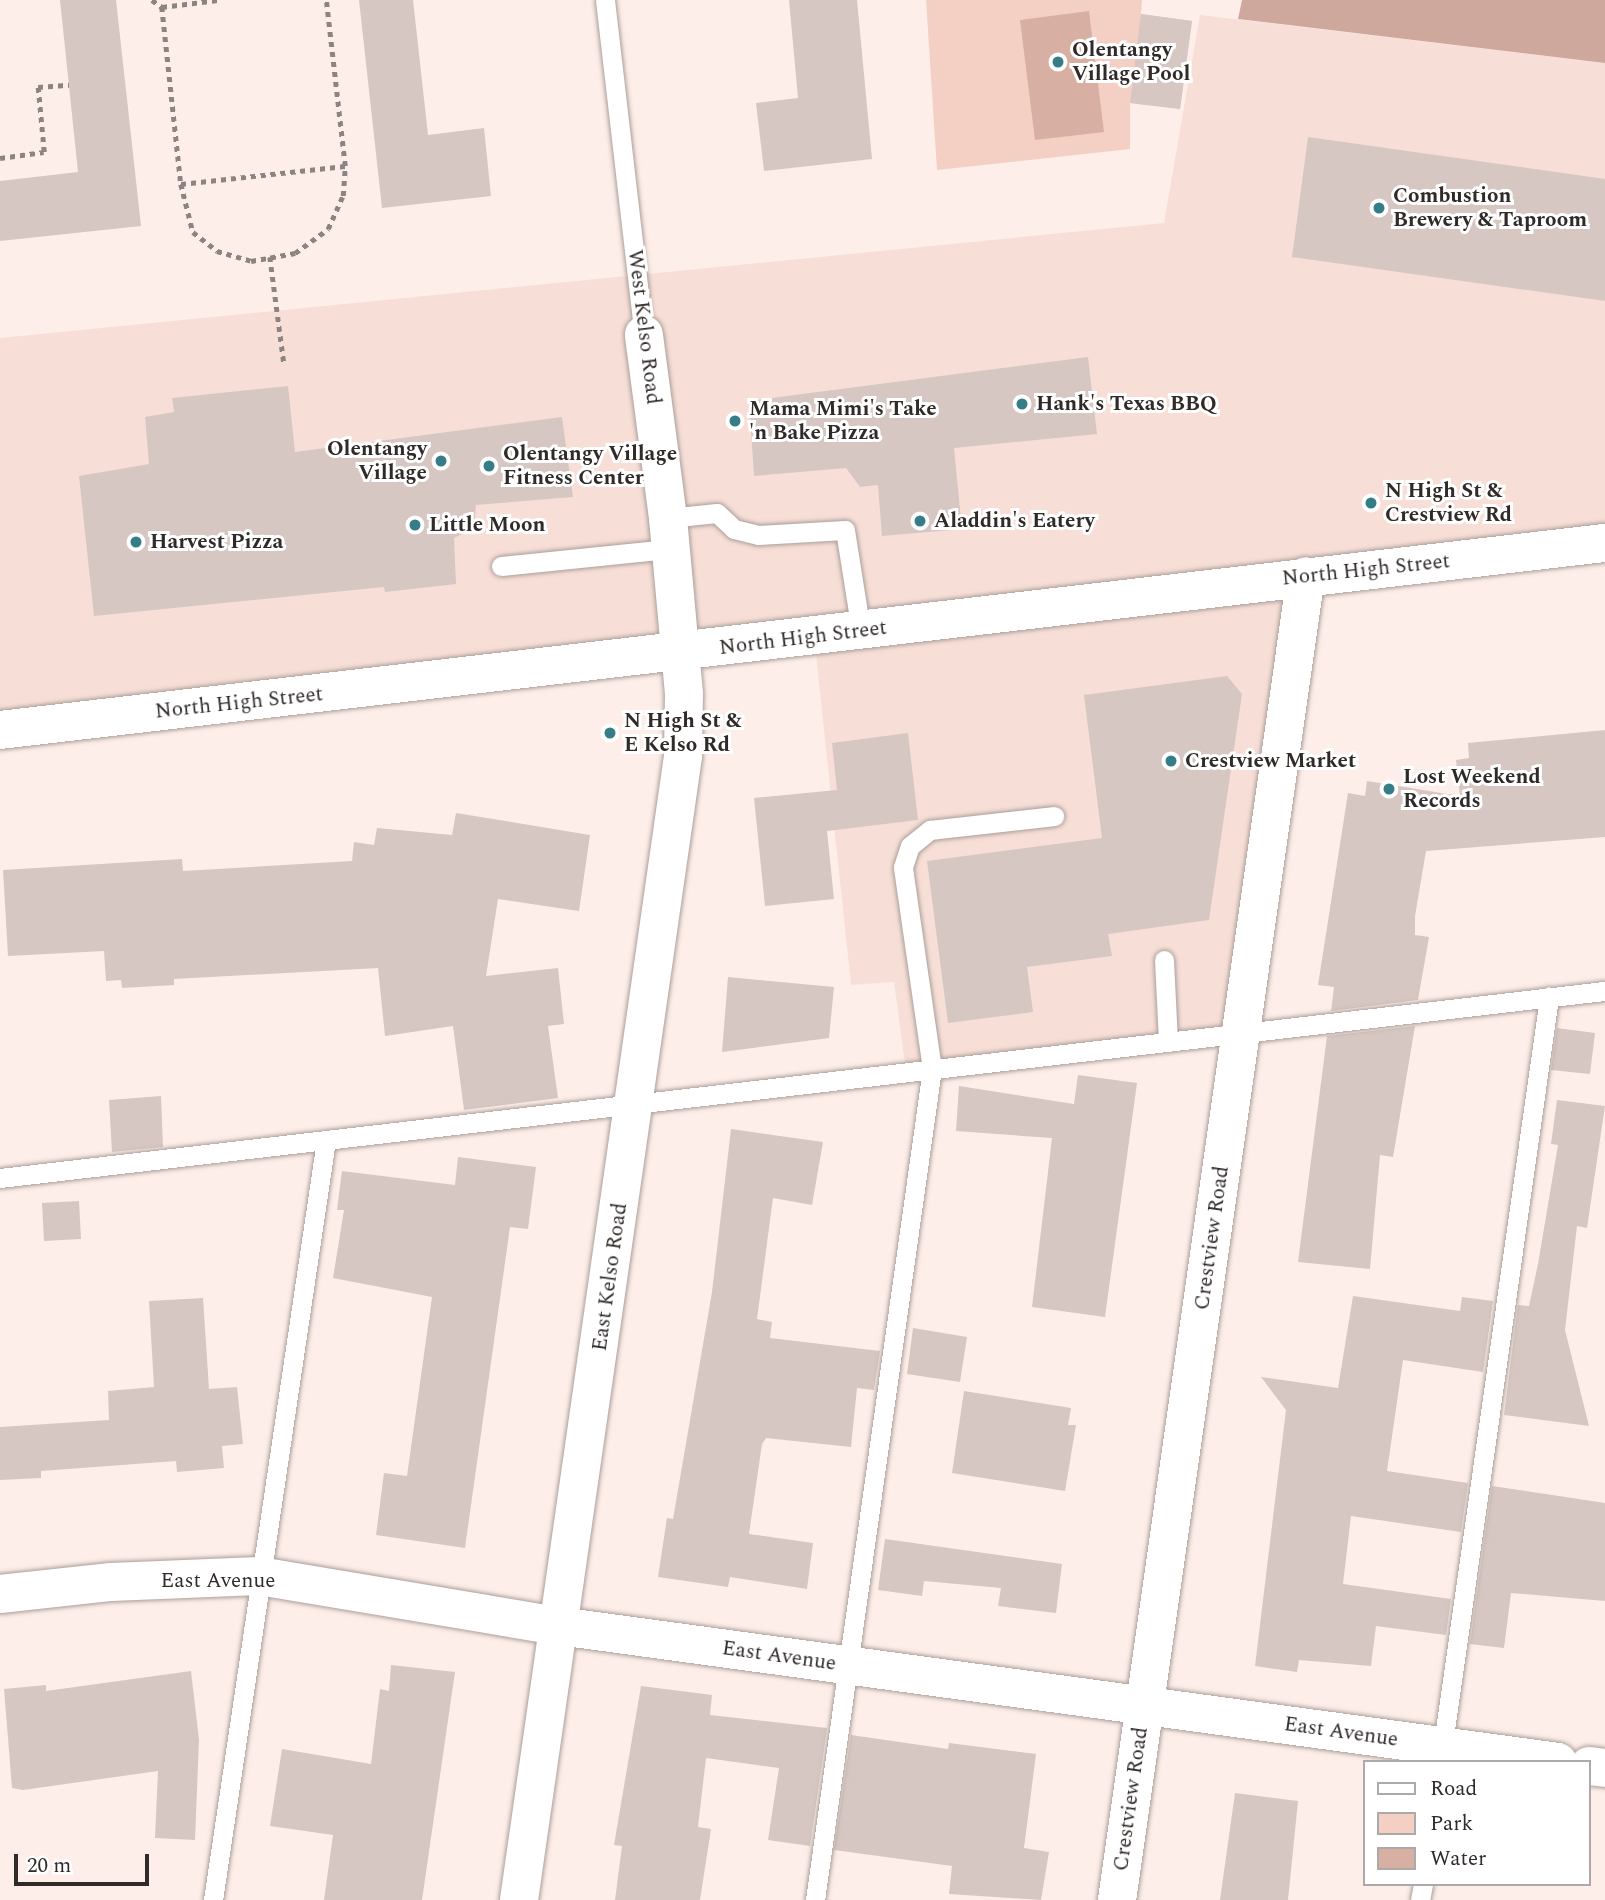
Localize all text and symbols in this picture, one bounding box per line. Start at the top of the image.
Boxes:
place label: Olentangy Village Pool [1072,37,1190,87]
marker: Olentangy Village Pool [1050,54,1066,70]
place label: Combustion Brewery & Taproom [1393,183,1587,233]
marker: Combustion Brewery & Taproom [1371,200,1387,216]
street label: West Kelso Road [622,248,666,406]
place label: Hank's Texas BBQ [1036,391,1217,417]
place label: Mama Mimi's Take 'n Bake Pizza [749,396,937,446]
marker: Hank's Texas BBQ [1014,396,1030,412]
marker: Mama Mimi's Take 'n Bake Pizza [727,413,743,429]
place label: Olentangy Village [327,436,427,486]
place label: Olentangy Village Fitness Center [503,441,677,491]
marker: Olentangy Village [433,453,449,469]
marker: Olentangy Village Fitness Center [481,458,497,474]
place label: N High St & Crestview Rd [1385,478,1512,528]
marker: N High St & Crestview Rd [1363,495,1379,511]
place label: Aladdin's Eatery [934,508,1095,534]
place label: Little Moon [429,512,545,538]
marker: Aladdin's Eatery [912,513,928,529]
marker: Little Moon [407,517,423,533]
place label: Harvest Pizza [150,529,283,555]
marker: Harvest Pizza [128,534,144,550]
street label: North High Street [1281,549,1451,591]
street label: North High Street [718,615,888,661]
street label: North High Street [154,682,324,724]
place label: N High St & E Kelso Rd [624,708,742,758]
marker: N High St & E Kelso Rd [602,725,618,741]
place label: Crestview Market [1185,748,1356,774]
marker: Crestview Market [1163,753,1179,769]
place label: Lost Weekend Records [1403,764,1541,814]
marker: Lost Weekend Records [1381,781,1397,797]
street label: Crestview Road [1189,1164,1235,1312]
street label: East Kelso Road [587,1201,633,1353]
street label: East Avenue [161,1568,275,1594]
street label: East Avenue [720,1636,838,1676]
street label: East Avenue [1282,1712,1400,1752]
street label: Crestview Road [1108,1725,1154,1873]
legend [1364,1760,1591,1886]
text: Road [1430,1773,1477,1805]
text: Park [1430,1808,1473,1840]
scale bar [18,1840,152,1884]
text: Water [1430,1843,1486,1875]
text: 20 m [27,1850,71,1882]

